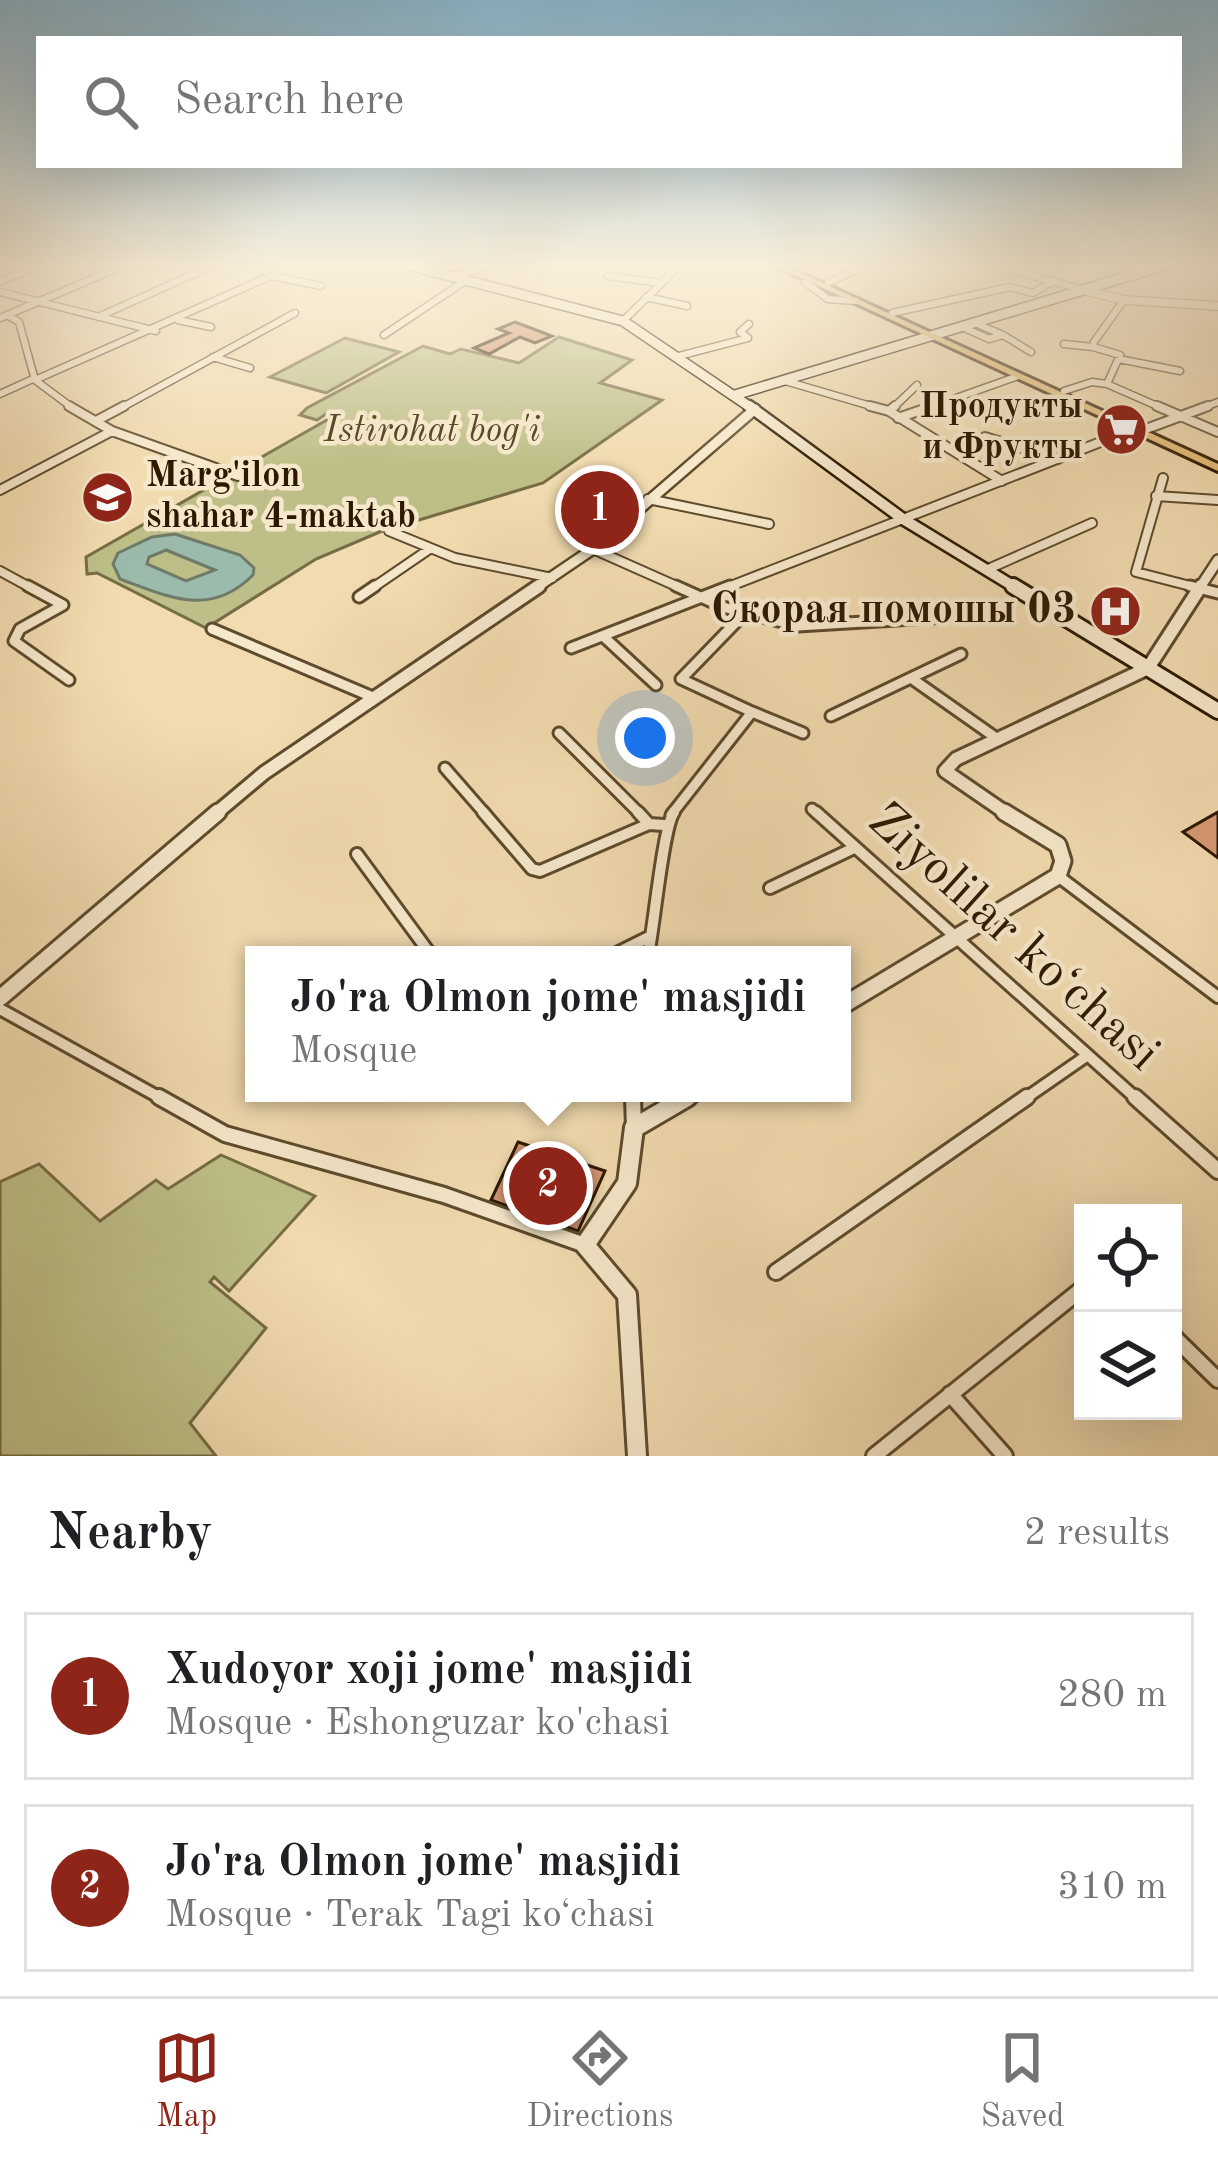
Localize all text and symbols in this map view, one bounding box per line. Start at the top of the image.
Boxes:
search box [36,36,1182,168]
icon: search [78,69,144,135]
text: Search here [174,79,404,124]
place label: Продукты и Фрукты [919,390,1083,467]
supermarket icon: Продукты и Фрукты [1094,401,1150,457]
park label: Istirohat bog'i [323,413,540,450]
place label: Marg'ilon shahar 4-maktab [146,459,416,536]
pin: 1 [561,465,639,555]
school or university icon: Marg'ilon shahar 4-maktab [79,470,135,526]
hospital icon: Скорая помошы 03 [1087,583,1143,639]
place label: Скорая помошы 03 [711,589,1076,632]
your location [615,708,675,768]
street label: Ziyolilar koʻchasi [858,795,1168,1081]
popup [245,946,851,1102]
text: Jo'ra Olmon jome' masjidi [290,977,806,1022]
text: Mosque [290,1032,417,1071]
pin: 2 [509,1141,587,1231]
map controls [1074,1204,1182,1420]
button: locate [1074,1204,1182,1312]
button: layers [1074,1312,1182,1420]
text: Nearby [48,1509,213,1560]
text: 2 results [1024,1514,1170,1553]
text: Xudoyor xoji jome' masjidi [165,1649,693,1694]
text: 1 [79,1676,101,1715]
text: 280 m [1057,1676,1167,1715]
text: Mosque · Eshonguzar ko'chasi [165,1704,670,1743]
text: Jo'ra Olmon jome' masjidi [165,1841,681,1886]
text: 2 [79,1868,101,1907]
text: 310 m [1057,1868,1167,1907]
text: Mosque · Terak Tagi koʻchasi [165,1896,655,1935]
tab: Map [154,2025,220,2138]
tab: Directions [527,2025,673,2138]
tab: Saved [980,2025,1064,2138]

